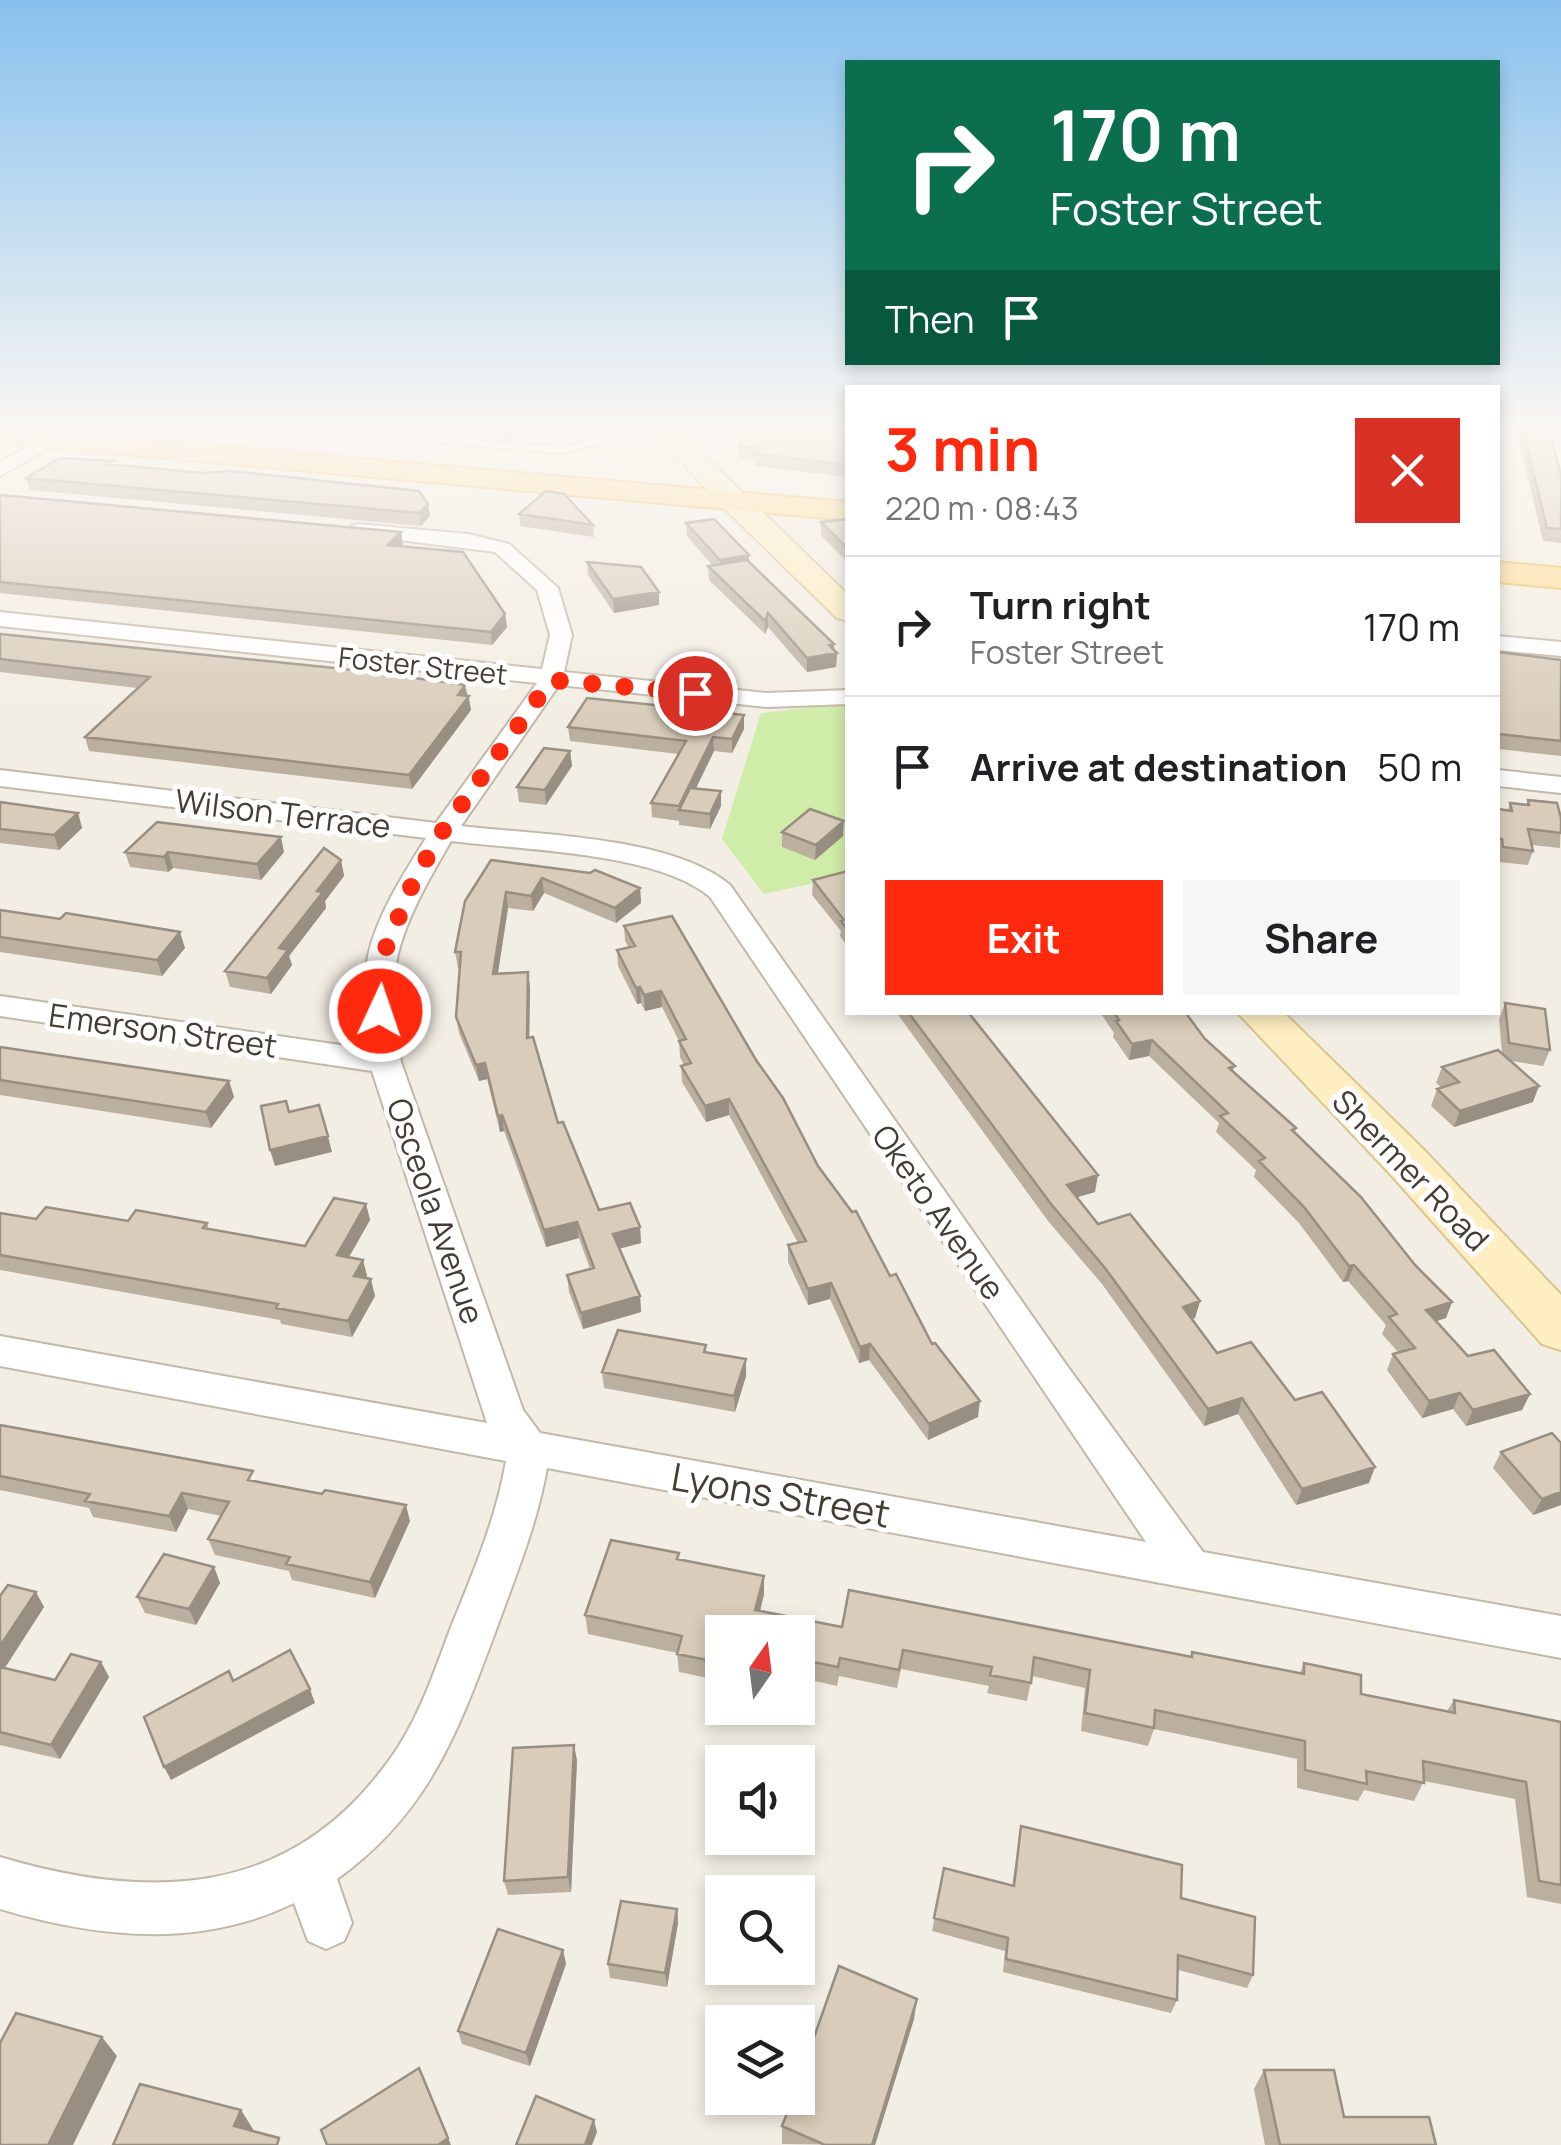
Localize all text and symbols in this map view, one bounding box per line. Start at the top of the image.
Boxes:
text: 170 m [1050,86,1241,182]
icon: right [885,100,1015,230]
text: Foster Street [1050,177,1323,239]
icon: arrive [994,290,1049,345]
text: Then [885,292,974,344]
text: 3 min [885,407,1040,489]
button: close [1355,418,1460,523]
text: 220 m · 08:43 [885,486,1079,530]
text: Turn right [970,578,1151,630]
icon: right [885,599,940,654]
text: 170 m [1363,600,1460,652]
text: Foster Street [970,630,1164,674]
street label: Foster Street [337,637,509,693]
pin [653,651,738,736]
icon: arrive [668,666,723,721]
icon: arrive [885,739,940,794]
text: Arrive at destination [970,740,1347,792]
text: 50 m [1377,740,1462,792]
street label: Wilson Terrace [173,778,393,848]
button: Exit [885,880,1163,995]
button: Share [1183,880,1460,995]
position arrow [328,959,432,1063]
street label: Emerson Street [46,992,280,1068]
street label: Shermer Road [1323,1080,1499,1260]
street label: Osceola Avenue [377,1092,495,1330]
street label: Oketo Avenue [862,1116,1016,1308]
street label: Lyons Street [668,1449,894,1539]
north arrow [705,1615,815,1725]
map controls [705,1615,815,2115]
button: sound [705,1745,815,1855]
button: search [705,1875,815,1985]
button: layers [705,2005,815,2115]

